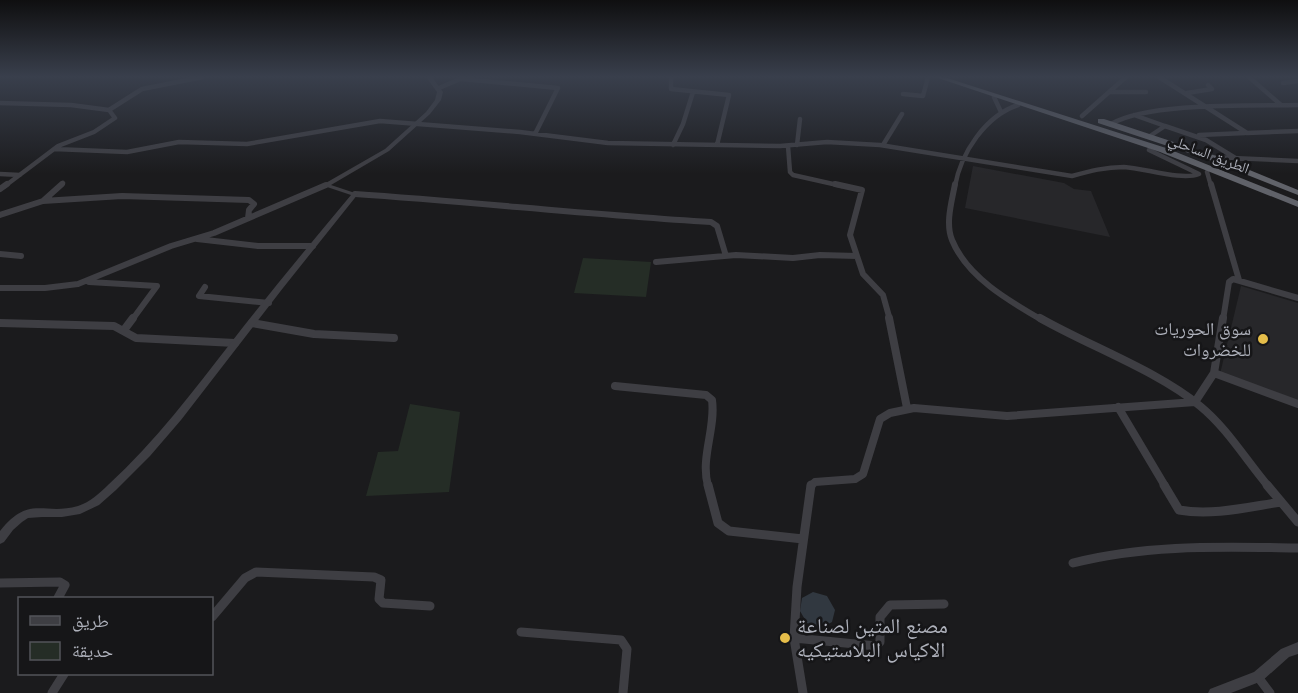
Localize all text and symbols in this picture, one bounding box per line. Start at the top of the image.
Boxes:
street label: الطريق الساحلي [1165,129,1253,180]
place label: سوق الحوريات للخضروات [1154,316,1251,361]
marker: سوق الحوريات للخضروات [1256,332,1270,346]
legend [18,597,213,675]
text: طريق [72,608,109,632]
place label: مصنع المتين لصناعة الاكياس البلاستيكيه [797,611,948,663]
marker: مصنع المتين لصناعة الاكياس البلاستيكيه [778,631,792,645]
text: حديقة [72,638,113,662]

